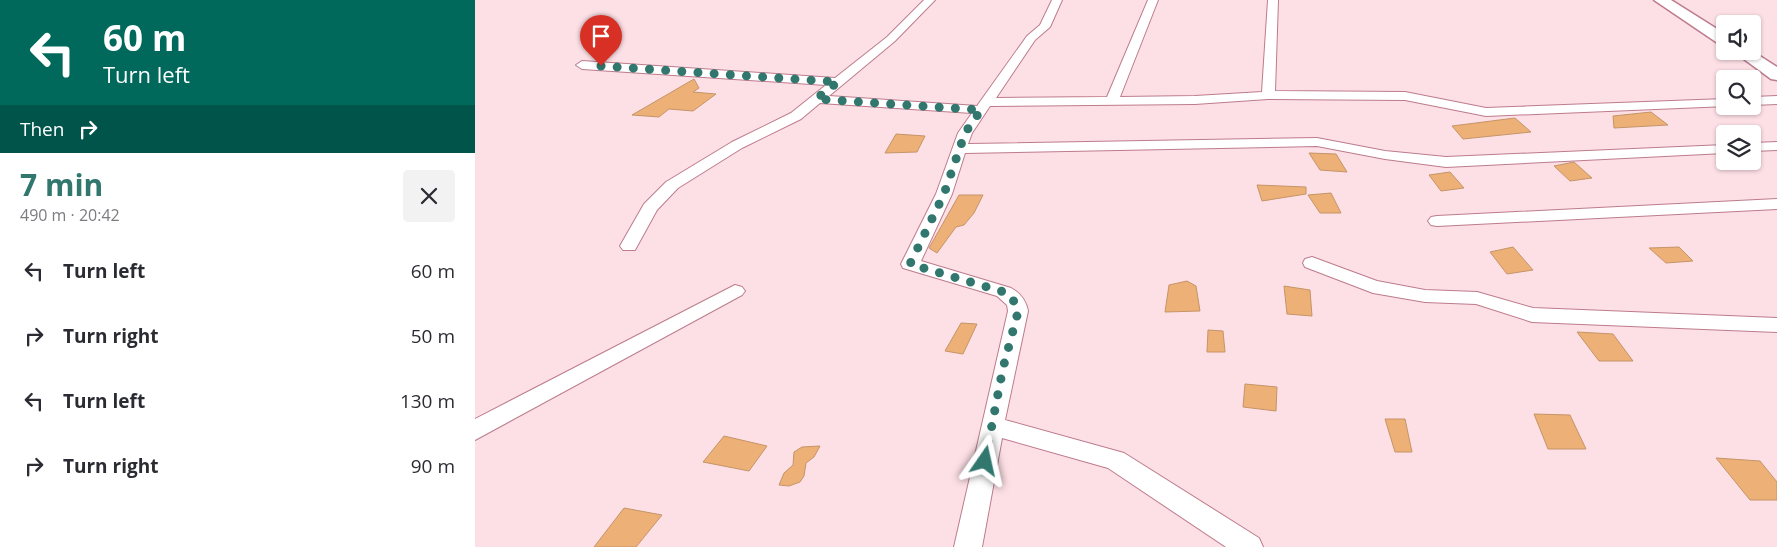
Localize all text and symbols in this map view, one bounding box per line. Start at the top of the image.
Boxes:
text: 60 m [103,14,186,61]
pin [580,15,622,66]
map controls [1716,15,1761,170]
button: sound [1716,15,1761,60]
icon: left [20,20,85,85]
icon: arrive [587,22,615,50]
text: Turn left [103,59,190,89]
button: search [1716,70,1761,115]
icon: right [74,115,102,143]
text: Then [20,116,64,142]
button: layers [1716,125,1761,170]
text: 7 min [20,164,103,205]
button: close [403,170,455,222]
text: 490 m · 20:42 [20,204,120,226]
icon: left [20,257,48,285]
text: Turn left [63,258,145,284]
text: 60 m [411,258,455,284]
icon: right [20,322,48,350]
text: Turn right [63,323,158,349]
text: 50 m [411,323,455,349]
icon: left [20,387,48,415]
text: Turn left [63,388,145,414]
text: 130 m [400,388,455,414]
position arrow [958,434,1010,486]
icon: right [20,452,48,480]
text: Turn right [63,453,158,479]
text: 90 m [411,453,455,479]

